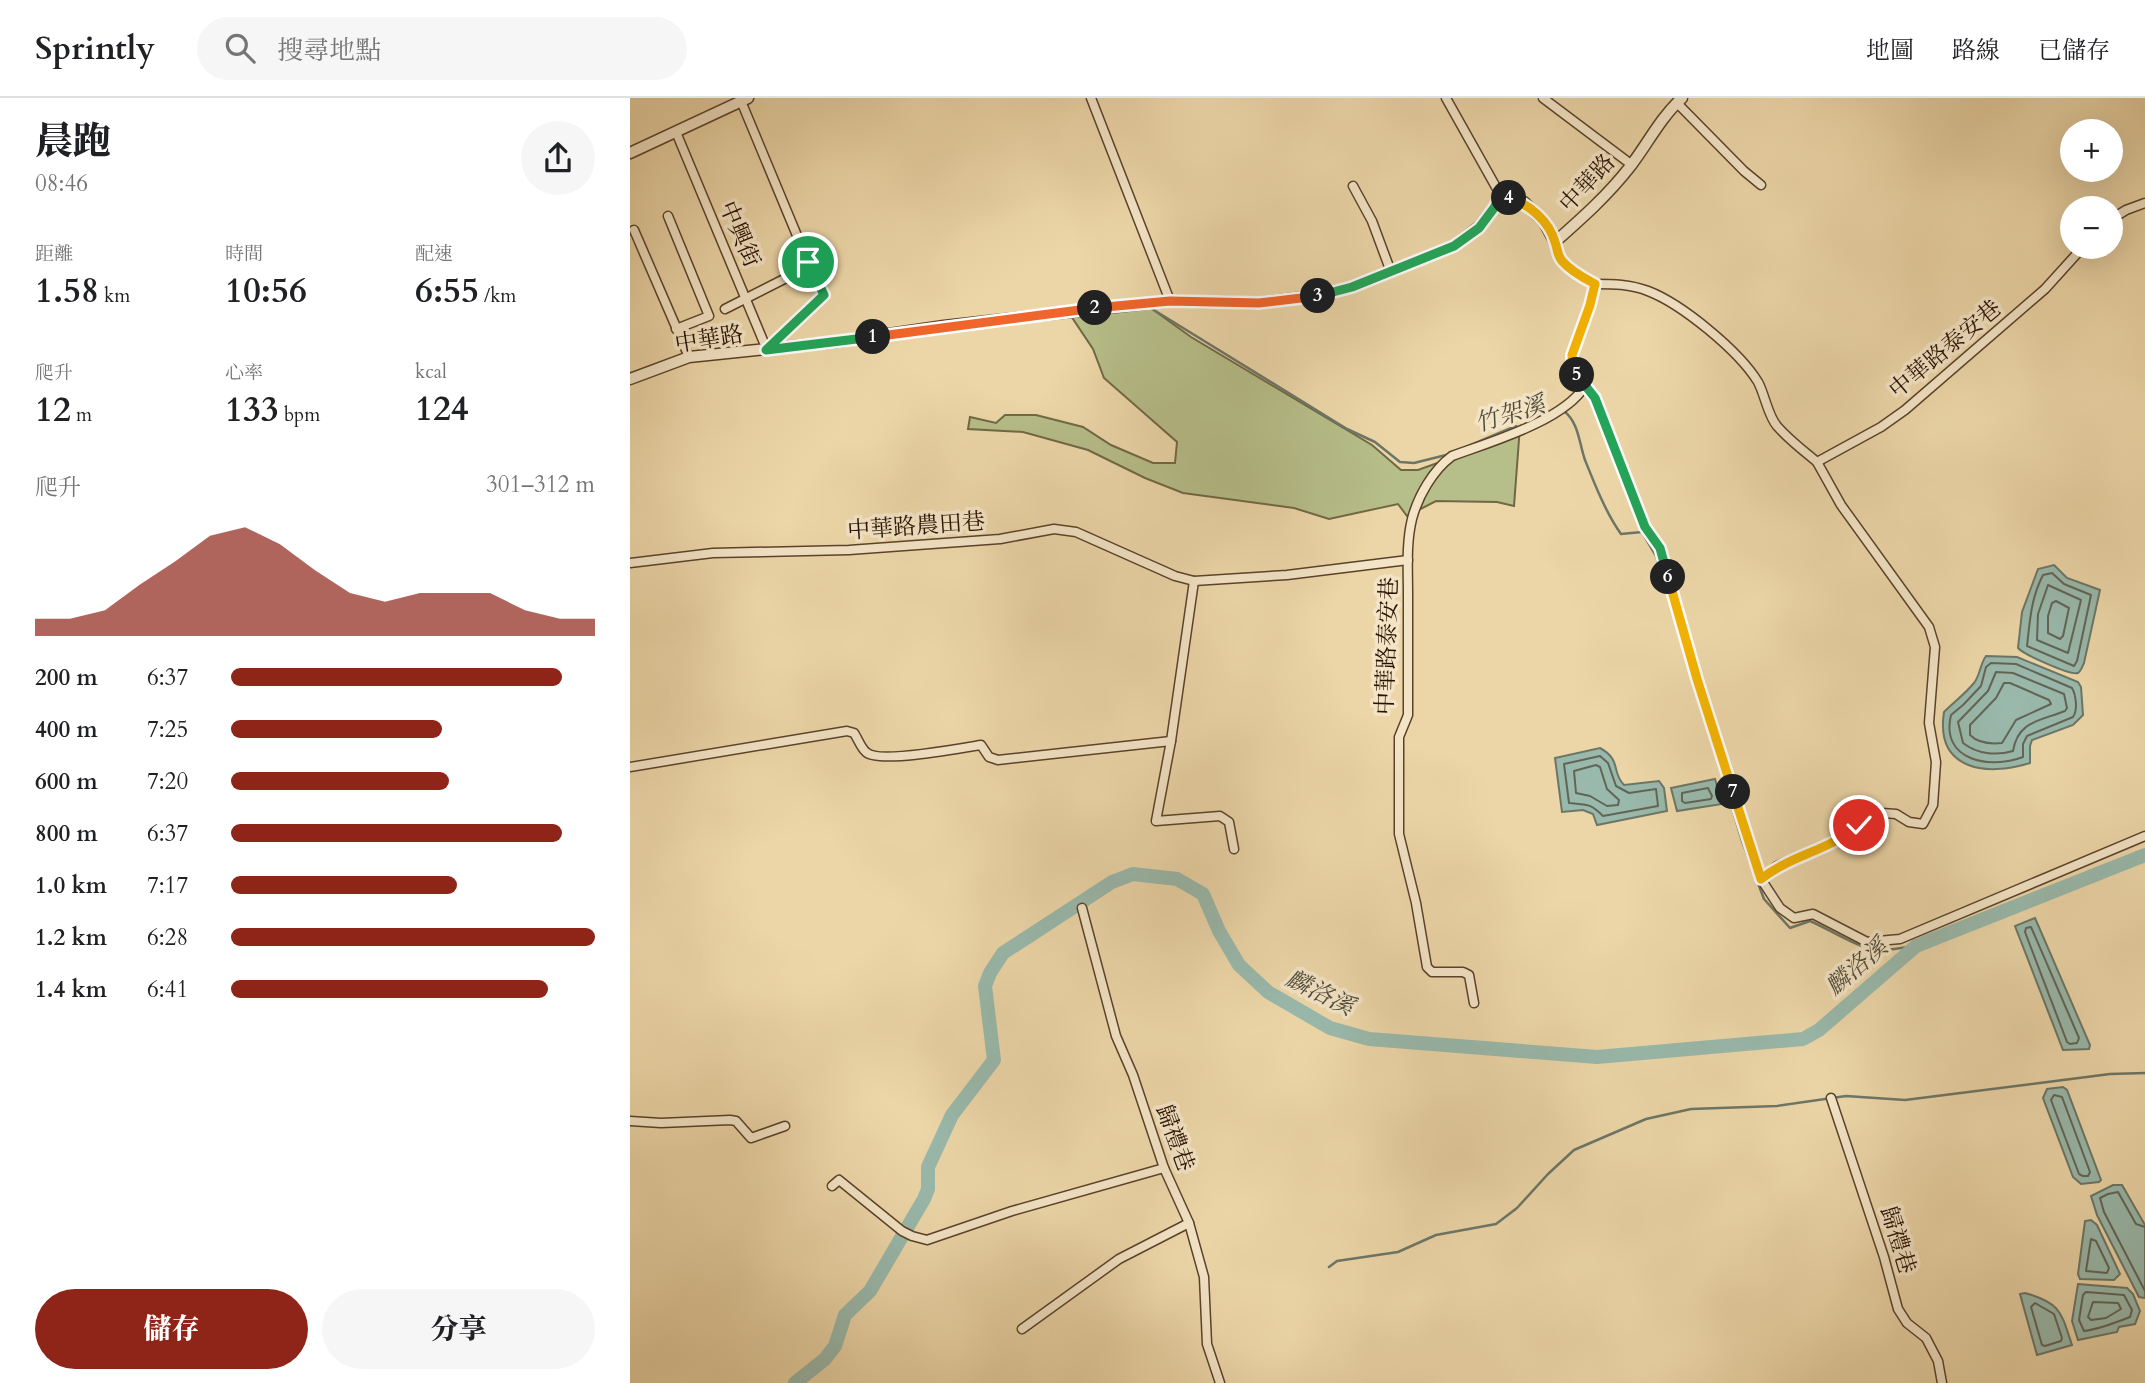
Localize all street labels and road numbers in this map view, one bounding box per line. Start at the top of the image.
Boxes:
street label: 中華路 [1552,147,1622,219]
street label: 中興街 [712,196,768,272]
street label: 中華路泰安巷 [1882,293,2008,405]
street label: 中華路 [673,318,745,360]
street label: 中華路農田巷 [846,506,986,546]
street label: 中華路泰安巷 [1369,577,1405,715]
street label: 歸禮巷 [1149,1100,1201,1176]
street label: 歸禮巷 [1873,1202,1923,1278]

